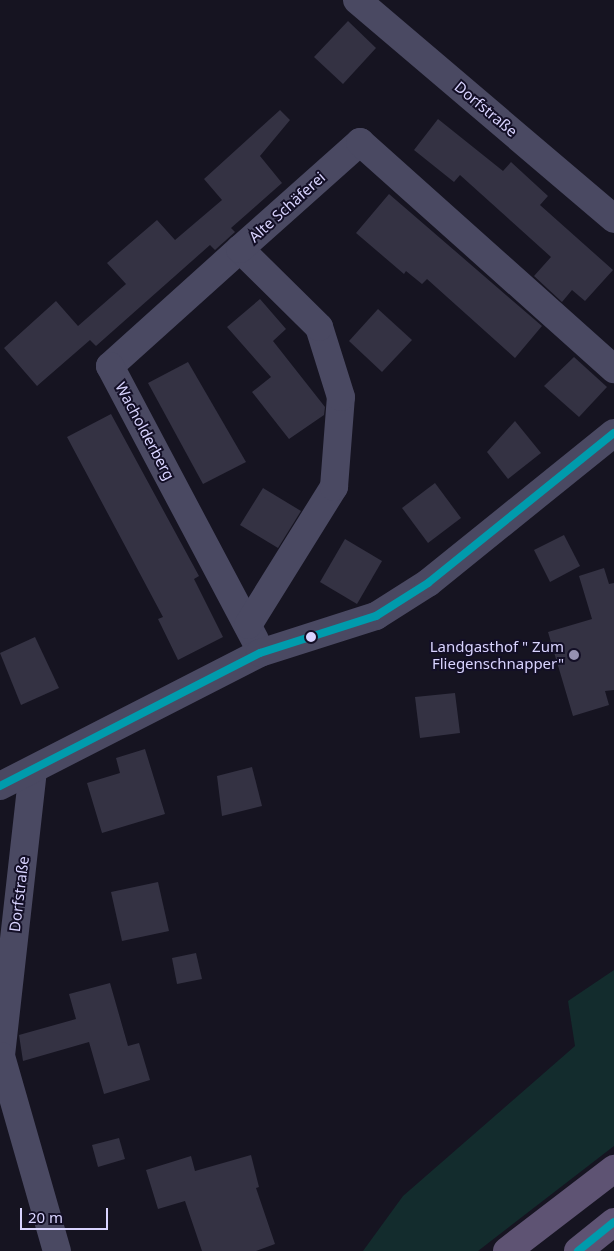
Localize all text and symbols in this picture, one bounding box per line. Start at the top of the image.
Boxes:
street label: Dorfstraße [451,78,521,140]
street label: Alte Schäferei [245,168,329,246]
street label: Wacholderberg [112,379,178,483]
unlabelled marker [306,632,316,642]
place label: Landgasthof " Zum Fliegenschnapper" [430,637,564,672]
marker: Landgasthof " Zum Fliegenschnapper" [568,649,580,661]
street label: Dorfstraße [5,855,33,933]
scale bar [22,1198,110,1230]
text: 20 m [28,1207,63,1227]

